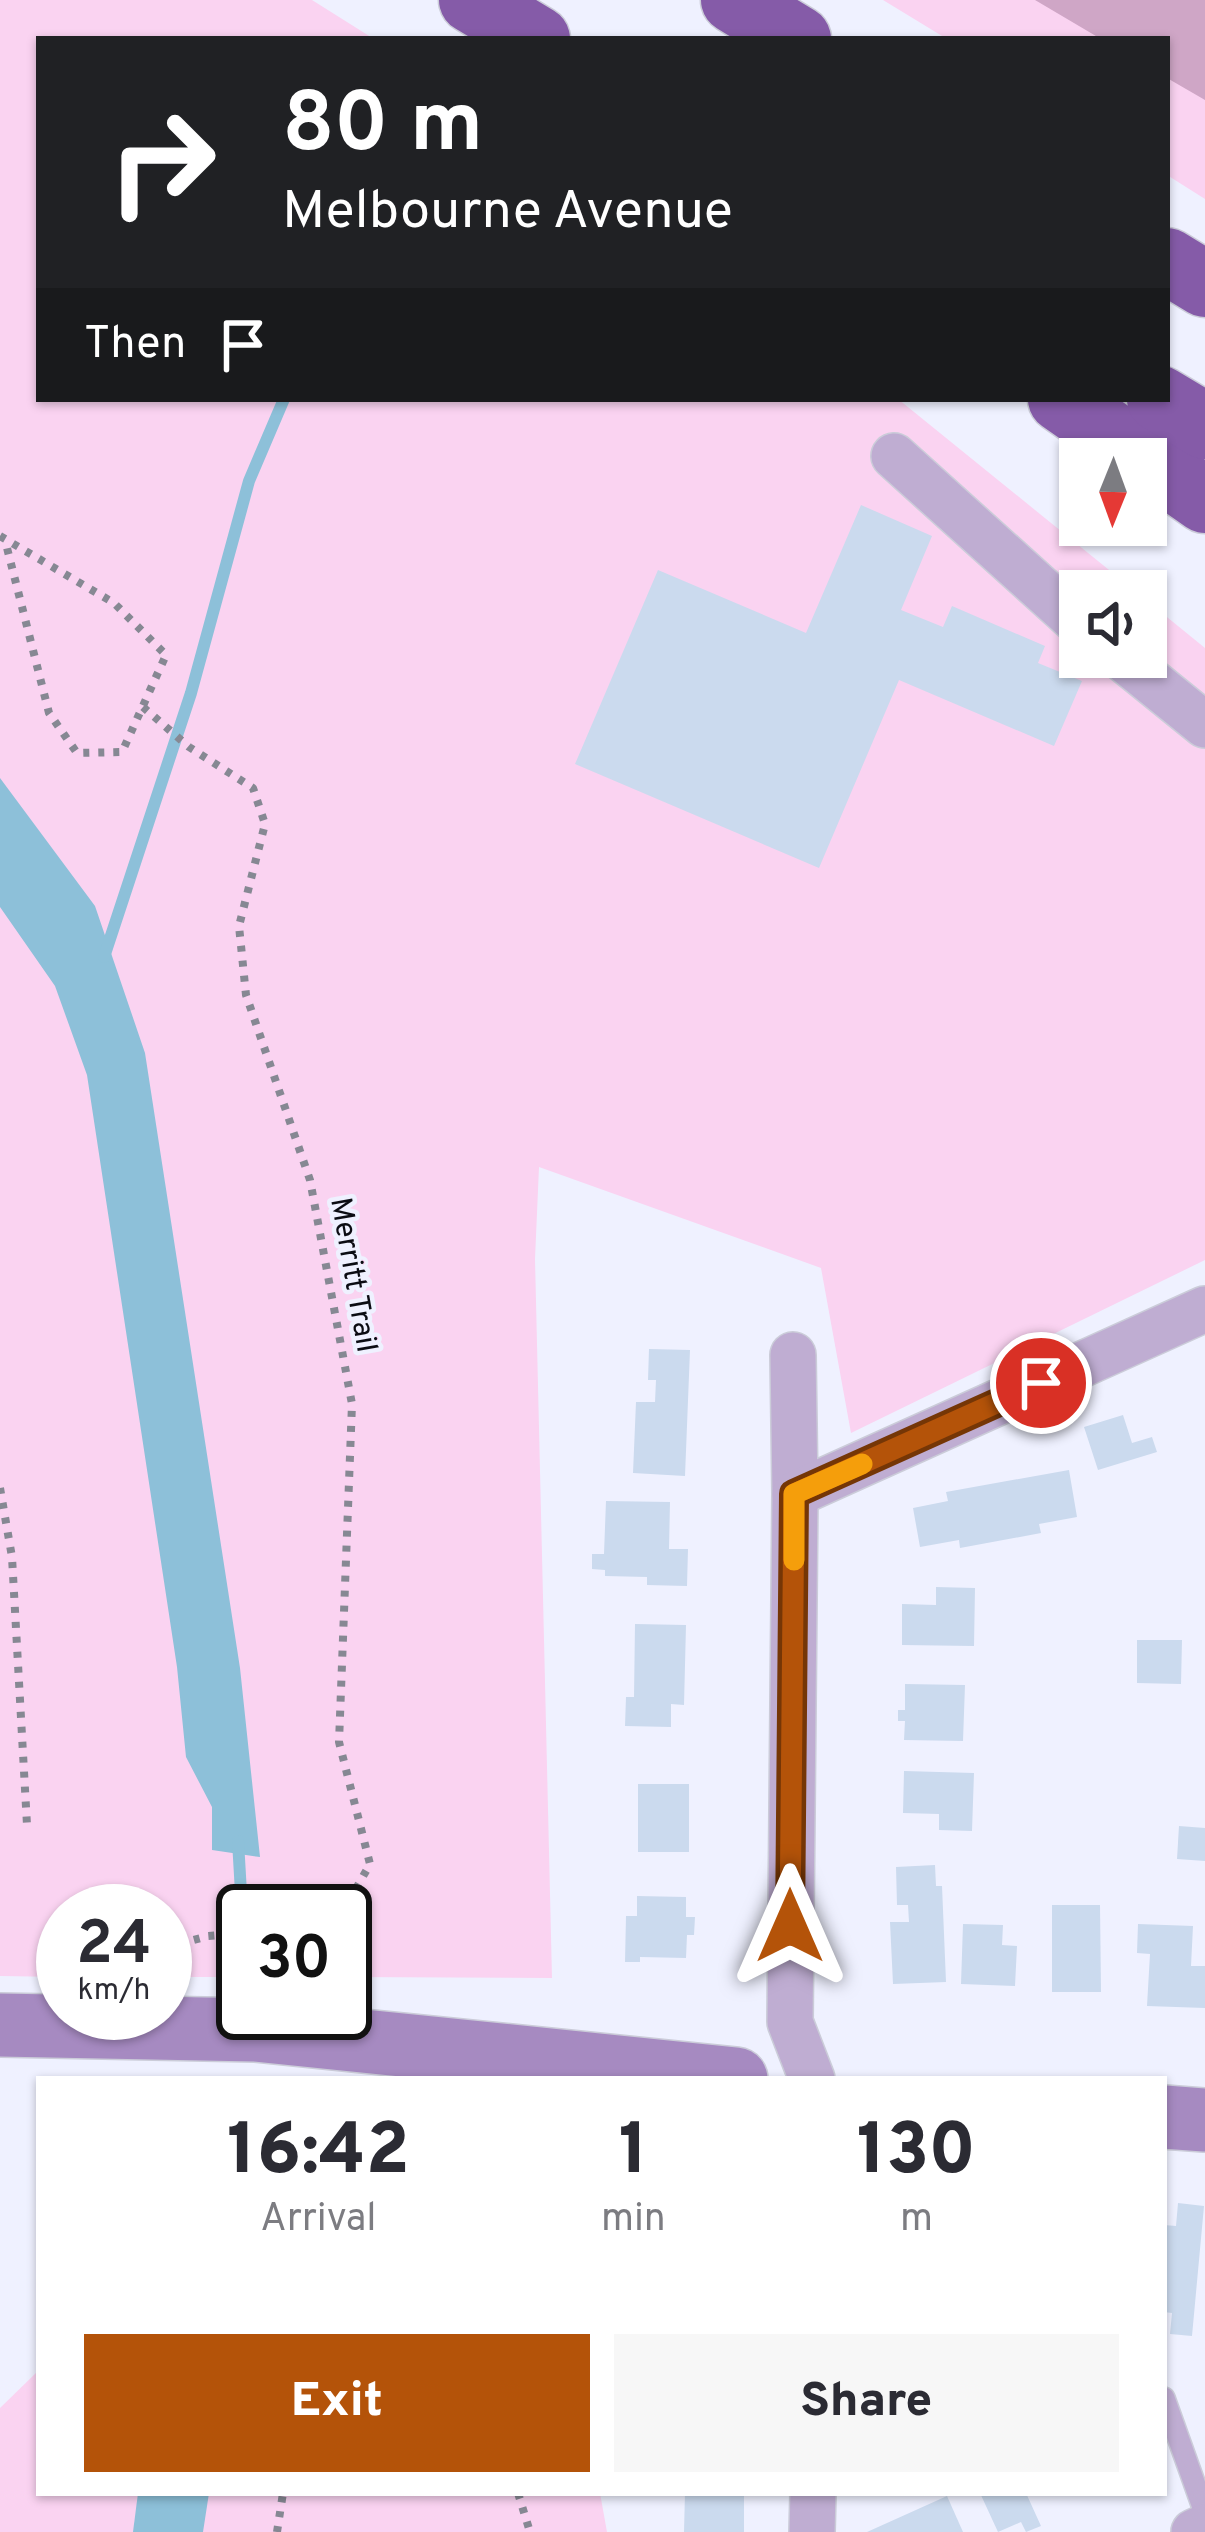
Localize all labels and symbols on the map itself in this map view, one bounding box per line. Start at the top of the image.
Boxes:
north arrow [1059,438,1167,546]
street label: Merritt Trail [320,1195,384,1355]
pin [990,1332,1092,1434]
position arrow [727,1863,853,1989]
speed limit sign: 30 [216,1884,372,2040]

